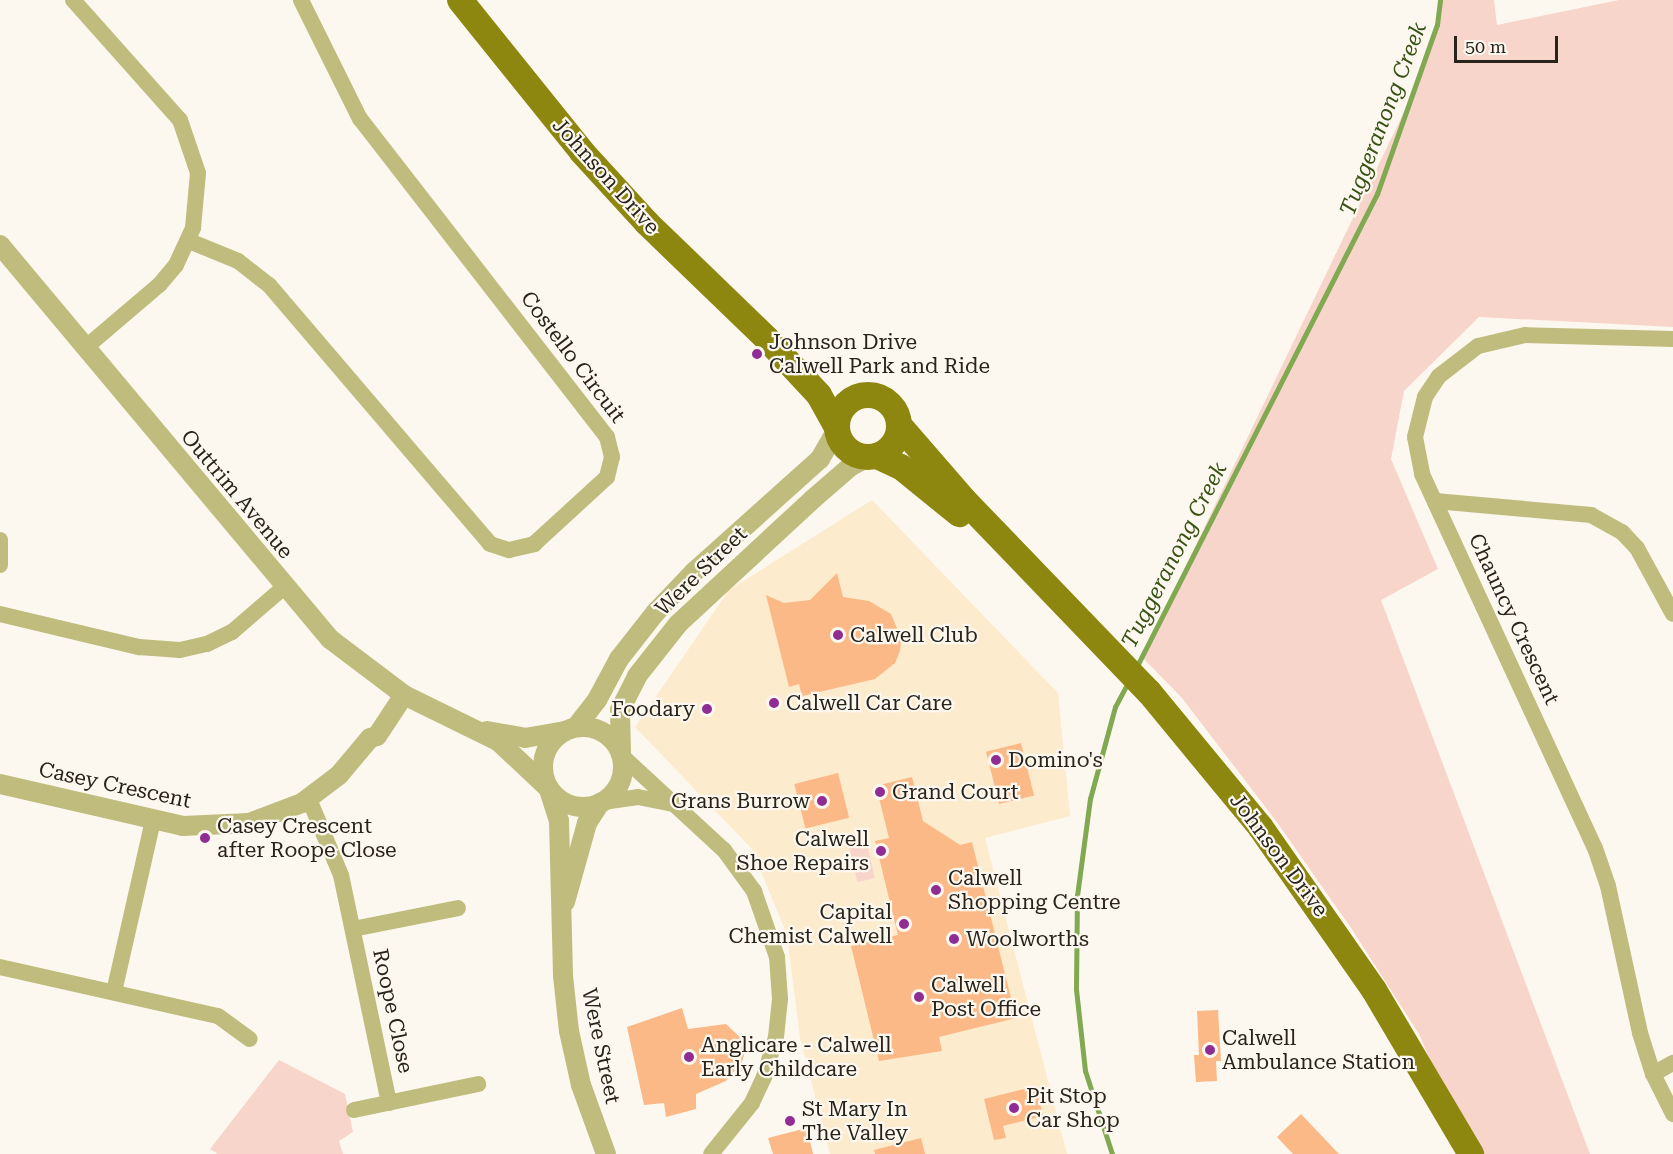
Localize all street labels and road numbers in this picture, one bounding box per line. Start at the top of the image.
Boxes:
street label: Johnson Drive [547,113,665,239]
street label: Costello Circuit [515,286,631,428]
street label: Outtrim Avenue [176,424,298,564]
street label: Were Street [650,521,752,621]
street label: Chauncy Crescent [1463,530,1565,708]
street label: Casey Crescent [37,757,193,813]
street label: Johnson Drive [1224,788,1334,922]
street label: Roope Close [368,947,418,1075]
street label: Were Street [576,986,626,1106]

